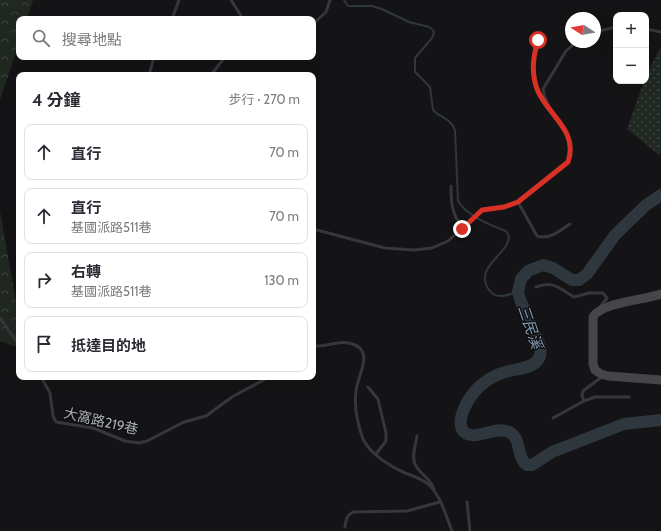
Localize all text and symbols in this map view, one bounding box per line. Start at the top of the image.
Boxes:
north arrow [565,12,601,48]
map controls [613,12,649,84]
button: + [613,12,649,48]
search box [16,16,316,60]
icon: search [30,27,52,49]
text: 搜尋地點 [62,31,122,49]
route start [529,31,547,49]
button: − [613,48,649,84]
text: 4 分鐘 [32,90,80,110]
text: 步行 · 270 m [228,91,300,107]
icon: ahead [33,141,55,163]
text: 70 m [269,144,299,160]
text: 直行 [71,145,101,163]
text: 直行 [71,199,101,217]
icon: ahead [33,205,55,227]
text: 70 m [269,208,299,224]
text: 基國派路511巷 [71,219,152,235]
route end [453,220,471,238]
text: 右轉 [71,263,101,281]
icon: right [33,269,55,291]
text: 130 m [264,272,299,288]
text: 基國派路511巷 [71,283,152,299]
water label: 三民溪 [514,303,546,353]
icon: arrive [33,333,55,355]
text: 抵達目的地 [71,337,146,355]
street label: 大窩路219巷 [62,404,140,438]

